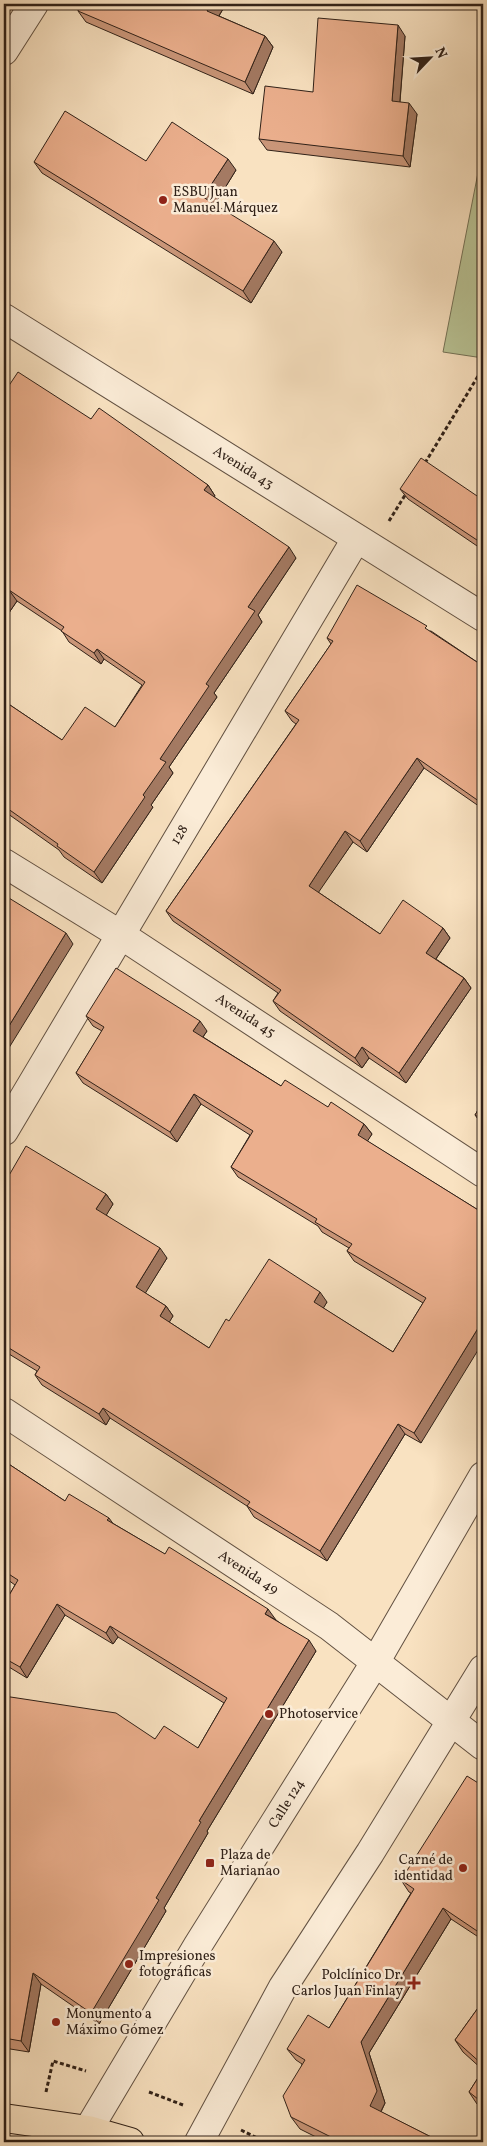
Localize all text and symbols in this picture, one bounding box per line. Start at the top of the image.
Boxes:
north arrow [404,32,454,82]
text: N [430,45,451,62]
place label: ESBU Juan Manuel Márquez [173,183,278,218]
marker: ESBU Juan Manuel Márquez [157,194,169,206]
street label: Avenida 43 [209,442,277,494]
street label: 128 [167,822,193,848]
street label: Avenida 45 [211,990,279,1042]
street label: Avenida 49 [214,1546,282,1600]
place label: Photoservice [279,1705,359,1724]
marker: Photoservice [263,1708,275,1720]
street label: Calle 124 [264,1776,310,1832]
place label: Plaza de Marianao [220,1846,280,1881]
place label: Carné de identidad [394,1851,453,1886]
marker: Plaza de Marianao [204,1857,216,1869]
marker: Carné de identidad [457,1862,469,1874]
place label: Impresiones fotográficas [139,1947,216,1982]
marker: Impresiones fotográficas [123,1958,135,1970]
place label: Polclínico Dr. Carlos Juan Finlay [292,1966,403,2001]
marker: Polclínico Dr. Carlos Juan Finlay [407,1976,421,1990]
place label: Monumento a Máximo Gómez [66,2005,164,2040]
marker: Monumento a Máximo Gómez [50,2016,62,2028]

